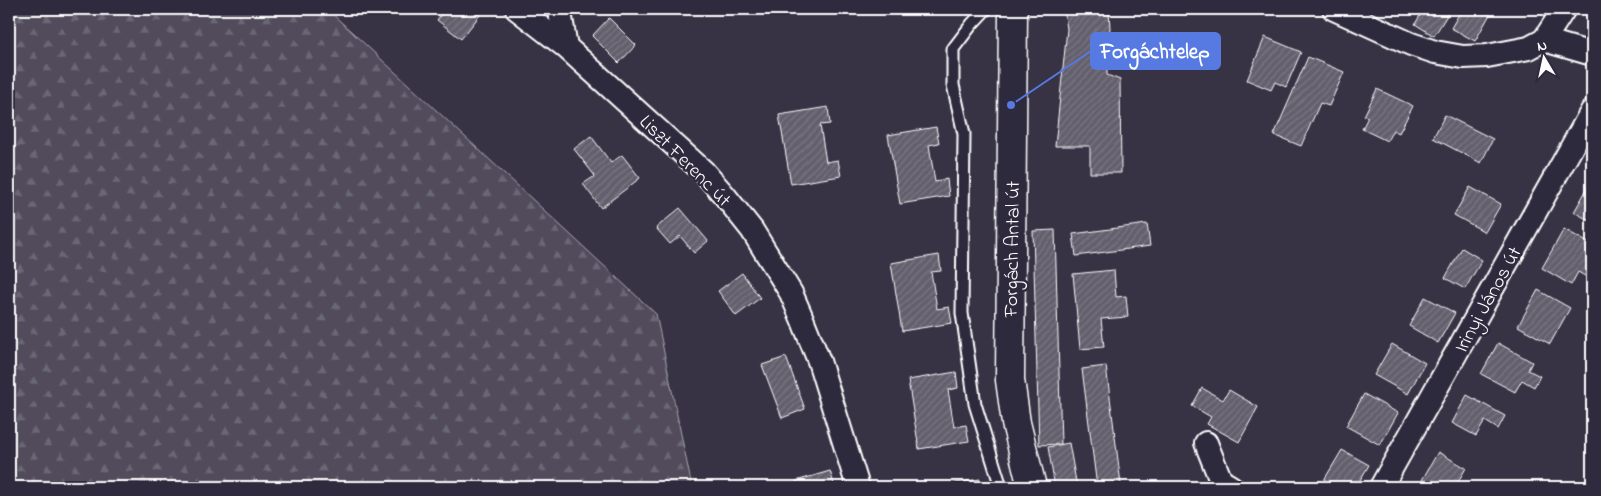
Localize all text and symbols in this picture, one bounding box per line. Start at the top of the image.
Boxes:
north arrow [1518,32,1568,82]
callout: Forgáchtelep [1091,33,1220,69]
text: N [1536,36,1549,58]
text: Forgáchtelep [1099,38,1210,70]
street label: Liszt Ferenc út [631,109,737,215]
street label: Forgách Antal út [998,180,1030,319]
street label: Irinyi János út [1448,242,1530,359]

